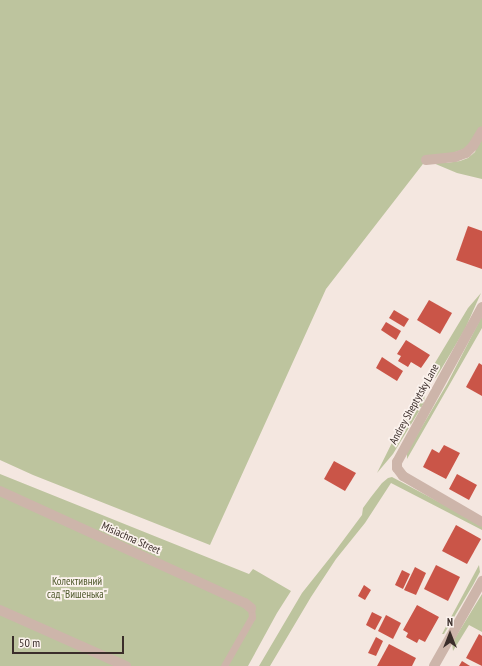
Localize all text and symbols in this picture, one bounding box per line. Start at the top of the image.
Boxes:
street label: Andrey Sheptytsky Lane [386,361,442,447]
street label: Misiachna Street [100,519,162,557]
park label: Колективний сад "Вишенька" [47,575,107,601]
north arrow [430,614,470,654]
text: N [447,615,453,629]
scale bar [14,628,126,654]
text: 50 m [19,635,40,650]

